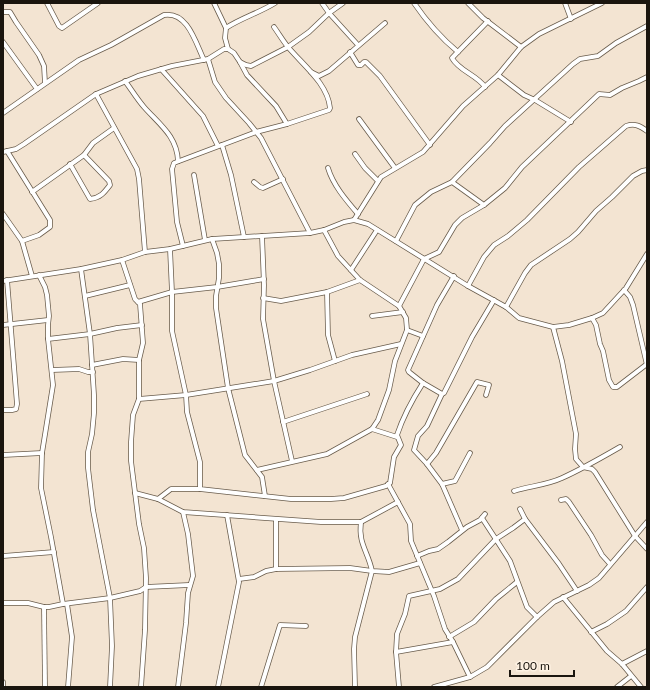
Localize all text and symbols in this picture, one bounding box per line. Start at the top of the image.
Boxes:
scale bar [510,652,574,678]
text: 100 m [516,658,550,673]

